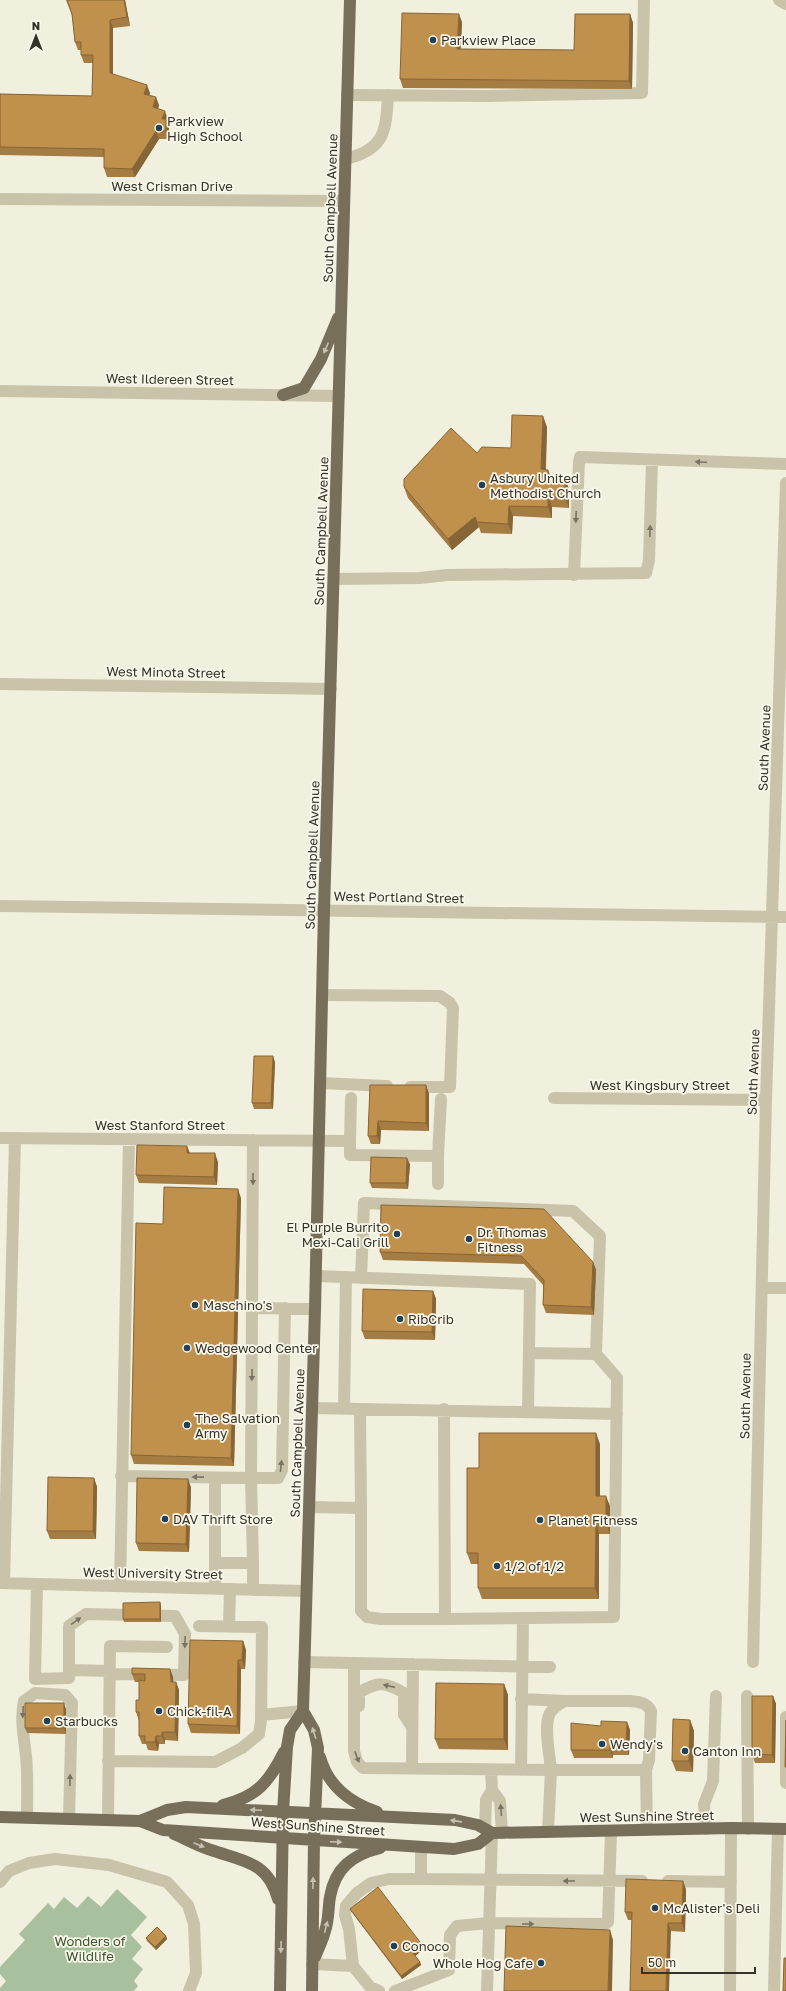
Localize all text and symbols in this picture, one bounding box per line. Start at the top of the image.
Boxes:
north arrow [16,16,56,56]
text: N [32,19,40,32]
place label: Parkview Place [441,32,536,48]
marker: Parkview Place [428,35,438,45]
place label: Parkview High School [167,113,243,144]
marker: Parkview High School [154,123,164,133]
street label: South Campbell Avenue [319,133,341,283]
street label: West Crisman Drive [111,178,233,194]
one-way arrow [323,342,329,353]
street label: West Ildereen Street [106,370,234,388]
street label: South Campbell Avenue [310,456,332,606]
one-way arrow [694,459,707,465]
place label: Asbury United Methodist Church [490,470,601,501]
marker: Asbury United Methodist Church [477,480,487,490]
one-way arrow [573,511,580,523]
one-way arrow [647,524,653,537]
street label: West Minota Street [106,663,226,681]
street label: South Avenue [754,705,774,791]
street label: South Campbell Avenue [301,780,323,930]
street label: West Portland Street [333,888,465,906]
street label: South Avenue [743,1029,763,1115]
street label: West Kingsbury Street [590,1077,730,1093]
street label: West Stanford Street [95,1117,225,1133]
one-way arrow [250,1173,256,1186]
place label: El Purple Burrito Mexi-Cali Grill [286,1219,389,1250]
place label: Dr. Thomas Fitness [477,1224,546,1255]
marker: El Purple Burrito Mexi-Cali Grill [392,1229,402,1239]
marker: Dr. Thomas Fitness [464,1234,474,1244]
place label: Maschino's [203,1297,273,1313]
marker: Maschino's [190,1300,200,1310]
place label: RibCrib [408,1311,454,1327]
marker: RibCrib [395,1314,405,1324]
place label: Wedgewood Center [195,1340,317,1356]
marker: Wedgewood Center [182,1343,192,1353]
street label: South Avenue [736,1353,754,1439]
street label: South Campbell Avenue [286,1368,308,1518]
one-way arrow [249,1369,255,1382]
place label: The Salvation Army [195,1410,280,1441]
marker: The Salvation Army [182,1420,192,1430]
one-way arrow [278,1459,285,1472]
one-way arrow [192,1474,204,1481]
place label: DAV Thrift Store [173,1511,273,1527]
place label: Planet Fitness [548,1512,638,1528]
marker: DAV Thrift Store [160,1514,170,1524]
marker: Planet Fitness [535,1515,545,1525]
place label: 1/2 of 1/2 [505,1558,564,1574]
marker: 1/2 of 1/2 [492,1561,502,1571]
street label: West University Street [83,1564,223,1582]
one-way arrow [71,1617,81,1625]
one-way arrow [182,1636,188,1649]
one-way arrow [382,1683,395,1689]
place label: Chick-fil-A [167,1703,232,1719]
one-way arrow [19,1706,26,1718]
marker: Chick-fil-A [154,1706,164,1716]
place label: Starbucks [55,1713,118,1729]
marker: Starbucks [42,1716,52,1726]
one-way arrow [311,1726,317,1738]
place label: Wendy's [610,1736,663,1752]
marker: Wendy's [597,1739,607,1749]
place label: Canton Inn [693,1743,761,1759]
marker: Canton Inn [680,1746,690,1756]
one-way arrow [353,1751,360,1763]
one-way arrow [66,1774,73,1786]
one-way arrow [498,1803,504,1816]
one-way arrow [250,1807,262,1814]
street label: West Sunshine Street [580,1807,714,1825]
street label: West Sunshine Street [250,1813,386,1839]
one-way arrow [449,1818,462,1824]
one-way arrow [330,1838,342,1845]
one-way arrow [194,1842,205,1848]
one-way arrow [310,1876,316,1889]
one-way arrow [562,1878,575,1884]
place label: McAlister's Deli [663,1900,760,1916]
marker: McAlister's Deli [650,1903,660,1913]
one-way arrow [323,1921,329,1934]
one-way arrow [522,1921,535,1927]
park label: Wonders of Wildlife [55,1933,126,1964]
place label: Conoco [402,1938,450,1954]
one-way arrow [278,1941,284,1954]
marker: Conoco [389,1941,399,1951]
scale bar [642,1949,755,1975]
place label: Whole Hog Cafe [433,1955,533,1971]
text: 50 m [648,1955,676,1970]
marker: Whole Hog Cafe [536,1958,546,1968]

